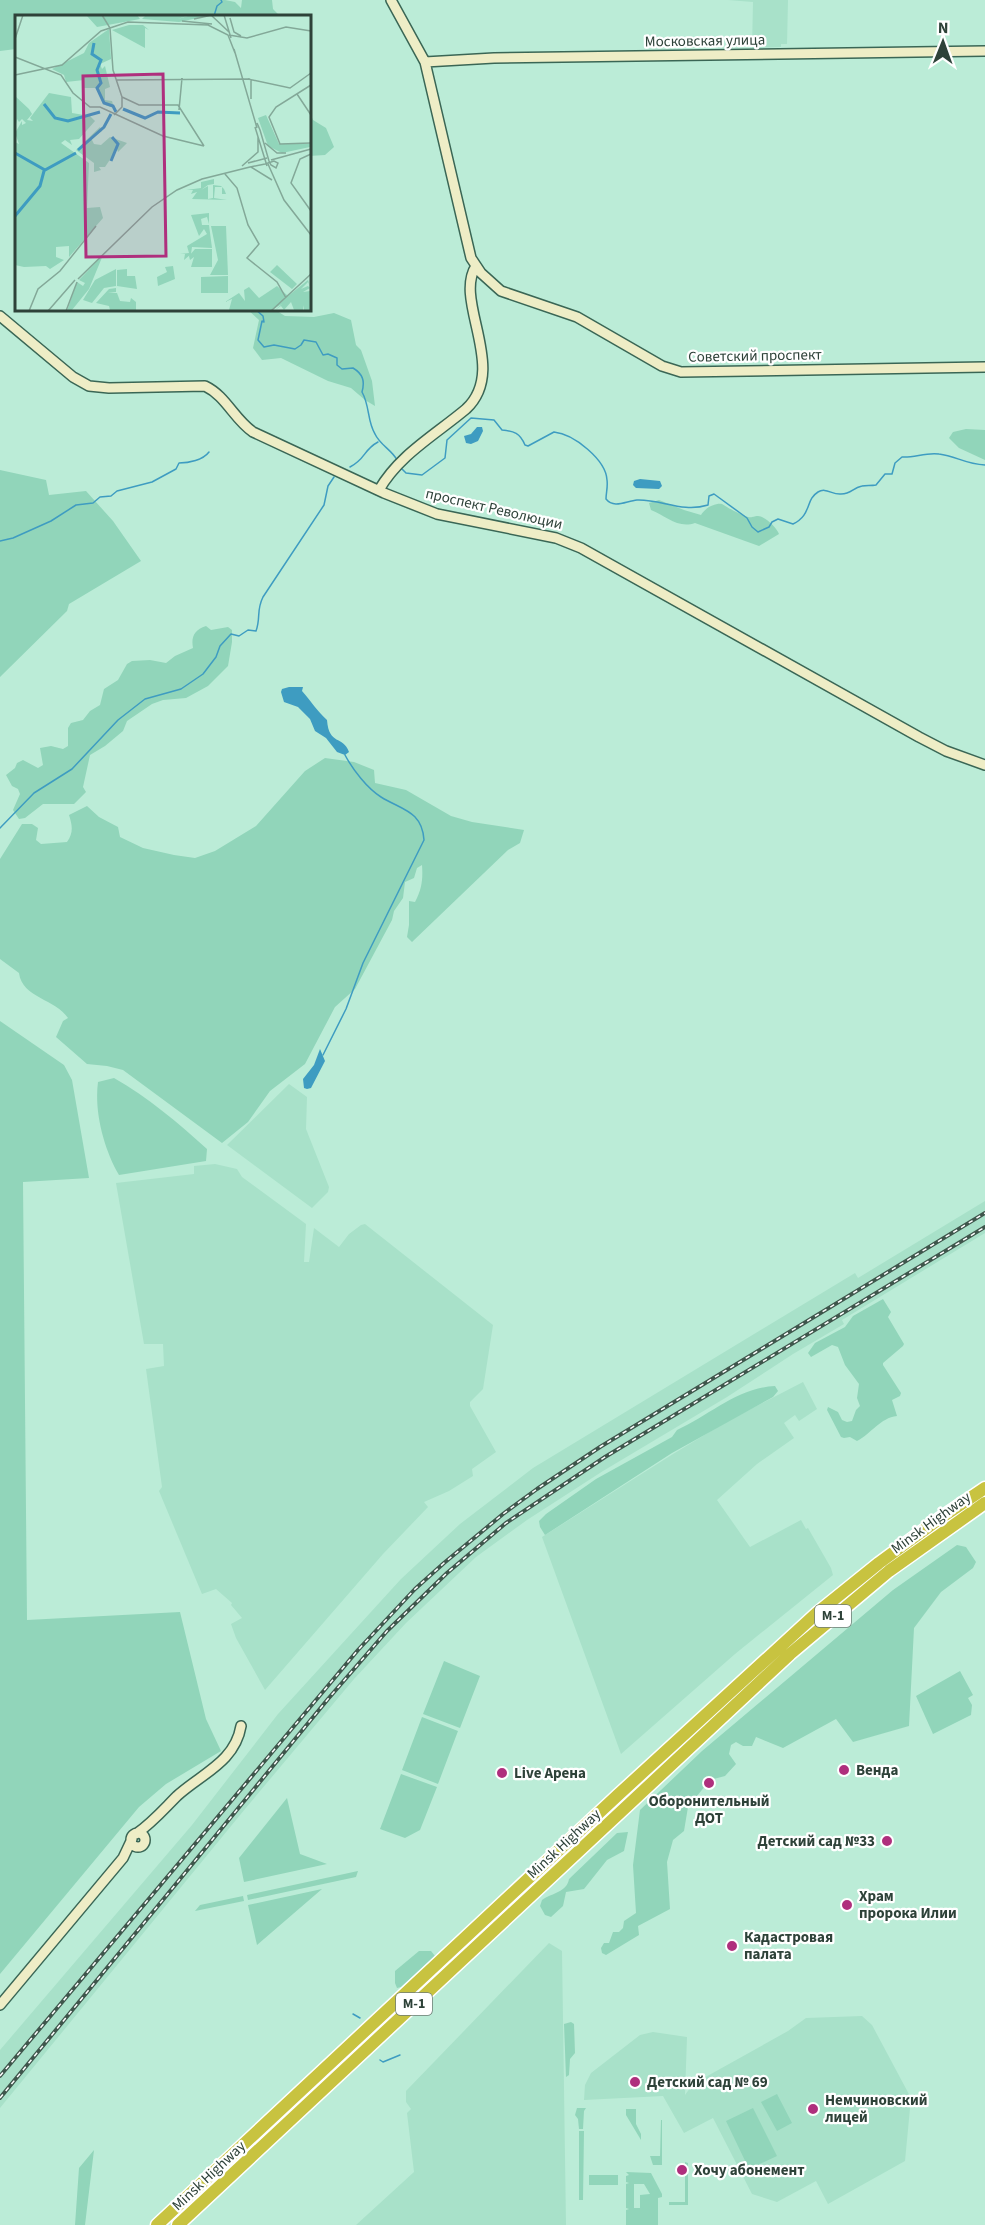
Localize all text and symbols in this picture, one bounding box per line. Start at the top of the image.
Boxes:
north arrow [913,12,973,72]
inset map [15,15,310,310]
text: N [938,17,949,39]
street label: Московская улица [645,29,765,53]
street label: Советский проспект [688,344,822,368]
street label: проспект Революции [423,483,565,535]
street label: Minsk Highway [887,1487,975,1559]
road number: М-1 [815,1605,851,1627]
place label: Венда [856,1760,898,1781]
place label: Live Арена [514,1763,586,1784]
marker: Венда [837,1763,851,1777]
marker: Live Арена [495,1766,509,1780]
marker: Оборонительный ДОТ [702,1776,716,1790]
place label: Оборонительный ДОТ [648,1791,770,1829]
street label: Minsk Highway [522,1804,606,1884]
place label: Детский сад №33 [757,1831,875,1852]
marker: Детский сад №33 [880,1834,894,1848]
place label: Храм пророка Илии [859,1886,957,1924]
marker: Храм пророка Илии [840,1898,854,1912]
place label: Кадастровая палата [744,1927,833,1965]
marker: Кадастровая палата [725,1939,739,1953]
road number: М-1 [396,1993,432,2015]
place label: Детский сад № 69 [647,2072,768,2093]
marker: Детский сад № 69 [628,2075,642,2089]
place label: Немчиновский лицей [825,2090,927,2128]
marker: Немчиновский лицей [806,2102,820,2116]
street label: Minsk Highway [167,2136,251,2216]
place label: Хочу абонемент [694,2160,805,2181]
marker: Хочу абонемент [675,2163,689,2177]

